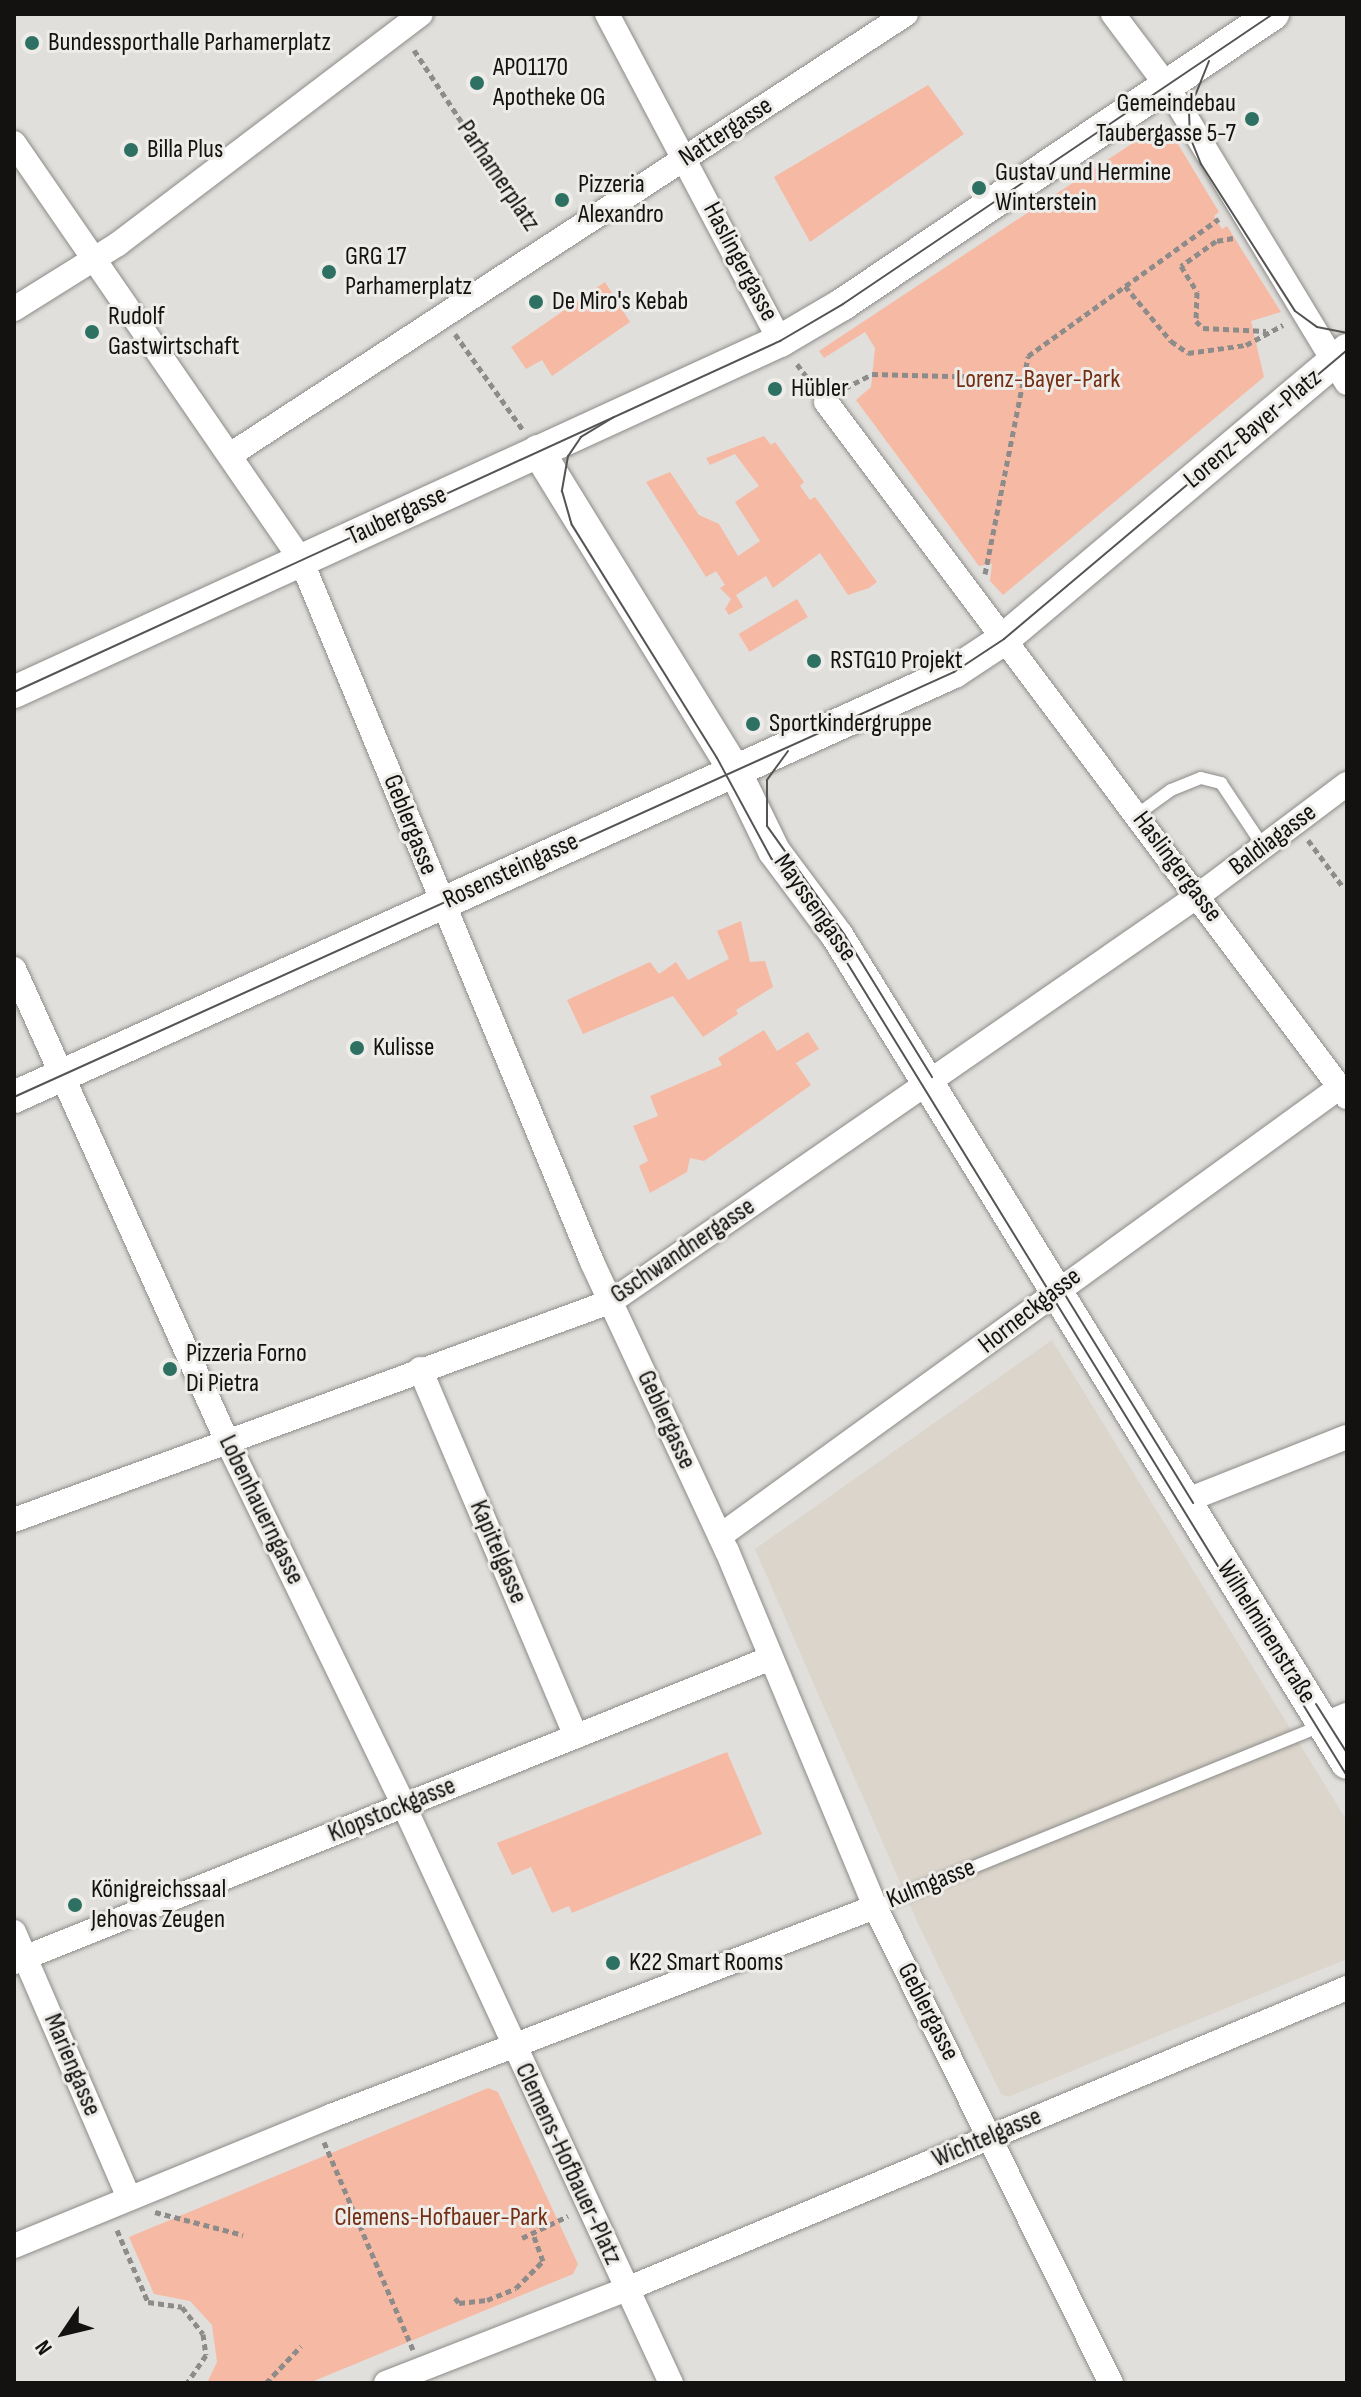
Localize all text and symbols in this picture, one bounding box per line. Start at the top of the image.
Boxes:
place label: Bundessporthalle Parhamerplatz [48,27,331,59]
marker: Bundessporthalle Parhamerplatz [23,34,41,52]
place label: APO1170 Apotheke OG [493,52,606,114]
marker: APO1170 Apotheke OG [468,74,486,92]
place label: Gemeindebau Taubergasse 5-7 [1096,88,1236,150]
street label: Nattergasse [673,90,779,174]
marker: Gemeindebau Taubergasse 5-7 [1243,110,1261,128]
street label: Parhamerplatz [450,115,546,237]
place label: Billa Plus [147,134,223,166]
marker: Billa Plus [122,141,140,159]
place label: Gustav und Hermine Winterstein [995,157,1171,218]
place label: Pizzeria Alexandro [578,169,664,230]
marker: Gustav und Hermine Winterstein [970,179,988,197]
marker: Pizzeria Alexandro [553,191,571,209]
street label: Haslingergasse [696,197,784,327]
place label: GRG 17 Parhamerplatz [345,241,472,302]
marker: GRG 17 Parhamerplatz [320,263,338,281]
place label: De Miro's Kebab [552,286,688,318]
marker: De Miro's Kebab [527,293,545,311]
place label: Rudolf Gastwirtschaft [108,301,239,362]
marker: Rudolf Gastwirtschaft [83,323,101,341]
street label: Lorenz-Bayer-Platz [1178,363,1328,495]
park label: Lorenz-Bayer-Park [956,364,1120,396]
place label: Hübler [791,373,849,405]
marker: Hübler [766,380,784,398]
street label: Taubergasse [342,479,452,553]
place label: RSTG10 Projekt [830,645,963,677]
marker: RSTG10 Projekt [805,652,823,670]
place label: Sportkindergruppe [769,708,932,740]
marker: Sportkindergruppe [744,715,762,733]
street label: Geblergasse [376,770,444,880]
street label: Baldiagasse [1223,797,1323,883]
street label: Haslingergasse [1125,806,1229,928]
street label: Rosensteingasse [438,826,584,916]
street label: Mayssengasse [767,848,863,968]
place label: Kulisse [373,1032,434,1064]
marker: Kulisse [348,1039,366,1057]
street label: Gschwandnergasse [605,1191,761,1311]
street label: Horneckgasse [972,1261,1088,1361]
place label: Pizzeria Forno Di Pietra [186,1338,307,1400]
marker: Pizzeria Forno Di Pietra [161,1360,179,1378]
street label: Geblergasse [630,1366,702,1474]
street label: Lobenhauerngasse [211,1430,311,1590]
street label: Kapitelgasse [462,1496,534,1608]
street label: Wilhelminenstraße [1210,1555,1322,1709]
street label: Klopstockgasse [324,1770,460,1850]
street label: Kulmgasse [882,1852,980,1916]
place label: Königreichssaal Jehovas Zeugen [91,1874,226,1936]
marker: Königreichssaal Jehovas Zeugen [66,1896,84,1914]
place label: K22 Smart Rooms [629,1947,783,1979]
marker: K22 Smart Rooms [604,1954,622,1972]
street label: Geblergasse [890,1958,966,2066]
street label: Mariengasse [36,2009,108,2121]
street label: Clemens-Hofbauer-Platz [508,2058,628,2270]
street label: Wichtelgasse [928,2101,1046,2175]
park label: Clemens-Hofbauer-Park [334,2202,548,2234]
north arrow [24,2293,104,2373]
text: N [30,2334,58,2360]

